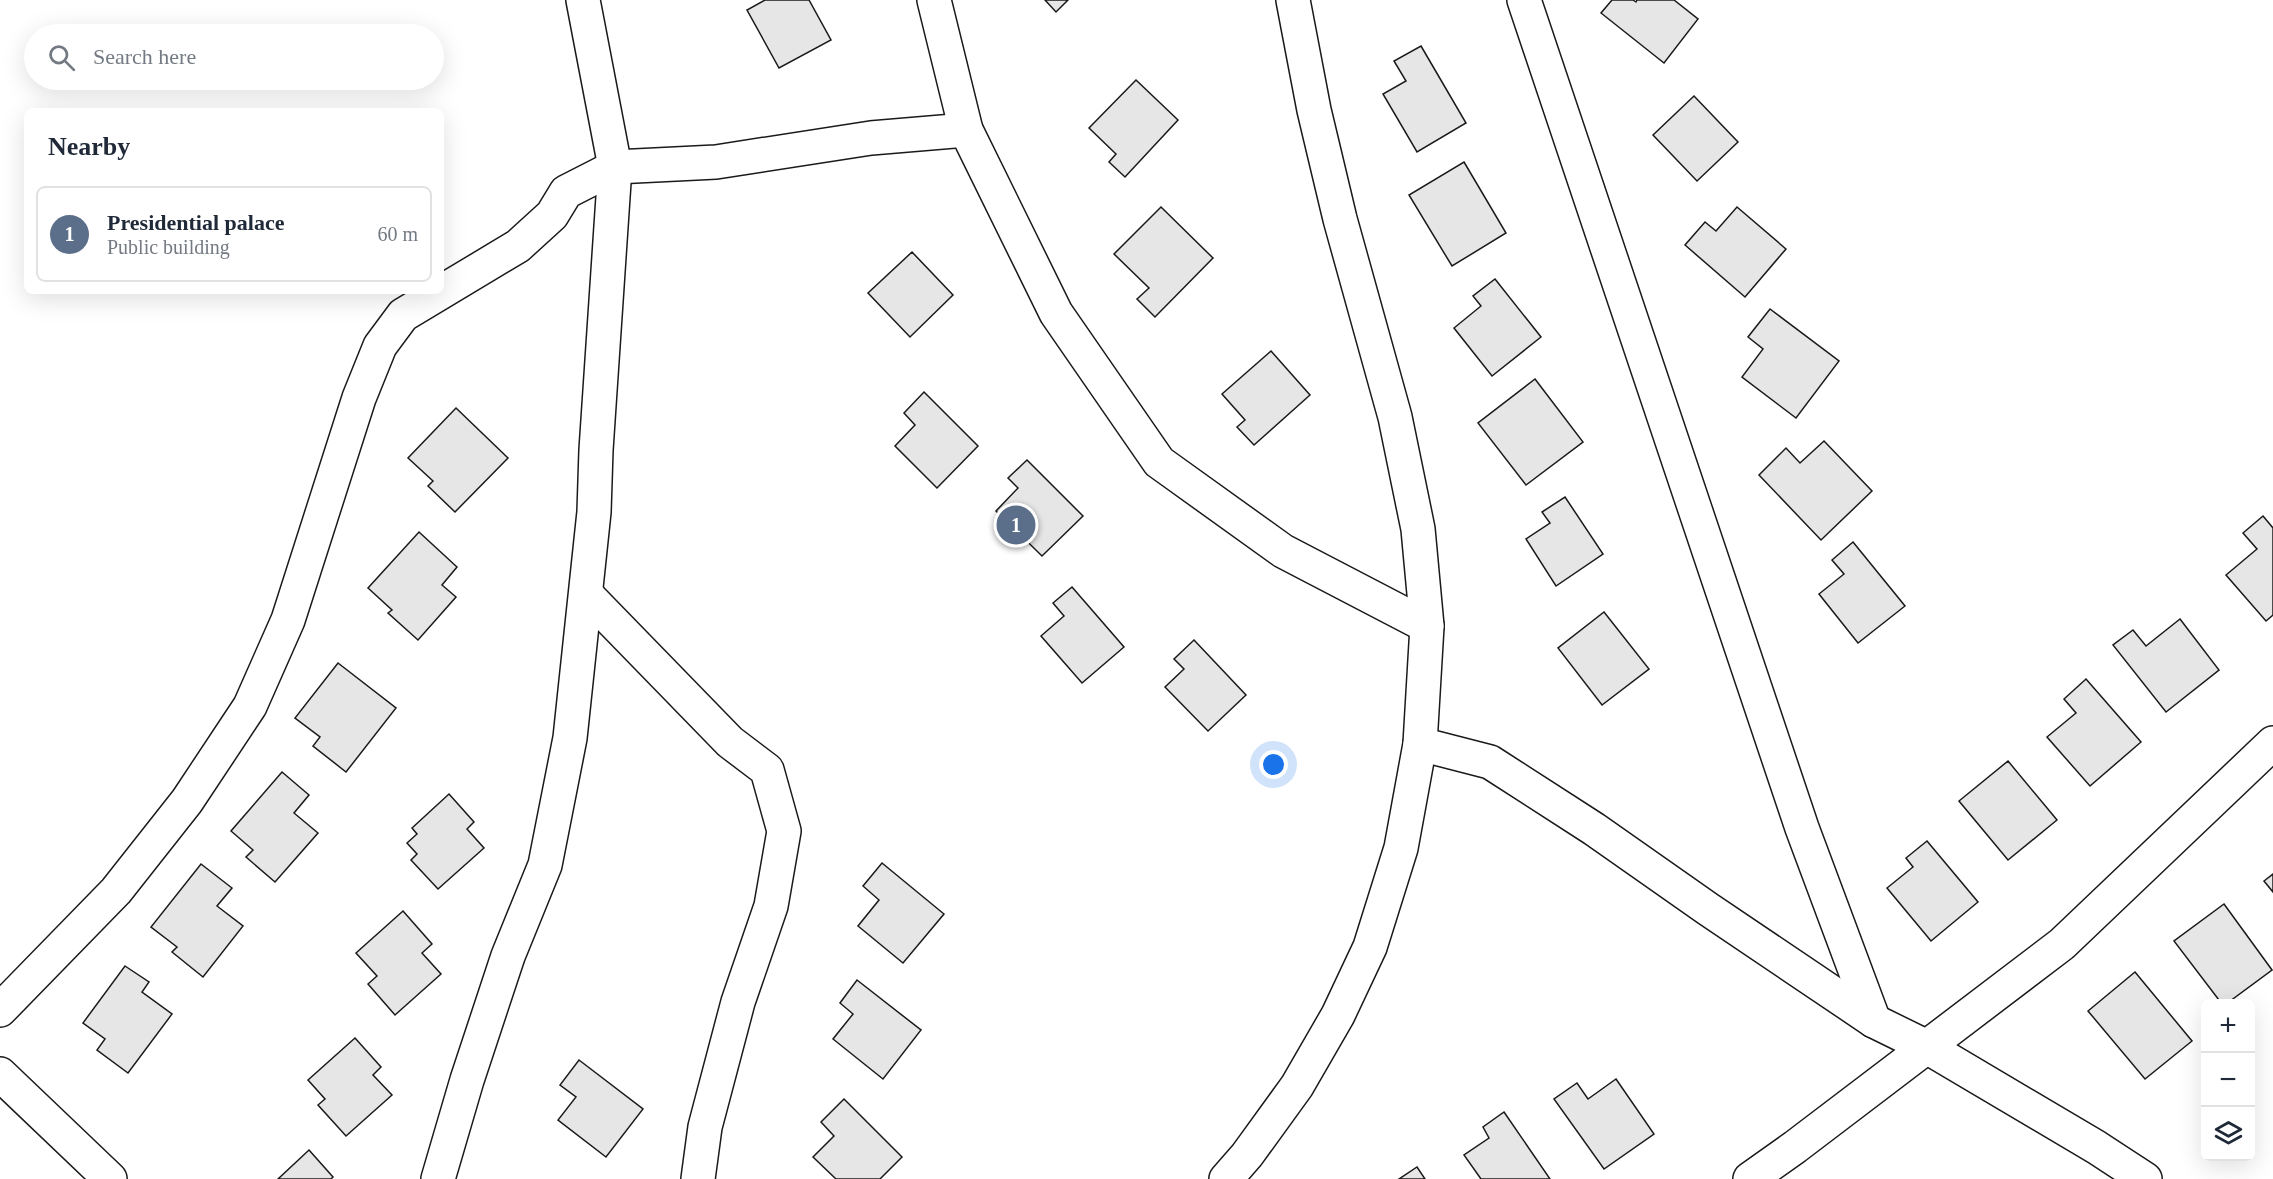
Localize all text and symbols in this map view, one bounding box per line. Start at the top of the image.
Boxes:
search box [24,24,444,90]
icon: search [45,41,78,74]
text: Search here [93,44,196,69]
text: Nearby [48,132,130,161]
text: Presidential palace [107,210,284,235]
text: 1 [65,223,75,245]
text: 60 m [377,223,418,245]
text: Public building [107,236,230,258]
pin: 1 [996,502,1036,548]
your location [1259,750,1288,779]
map controls [2201,999,2255,1161]
button: + [2201,999,2255,1053]
button: − [2201,1053,2255,1107]
button: layers [2201,1107,2255,1161]

